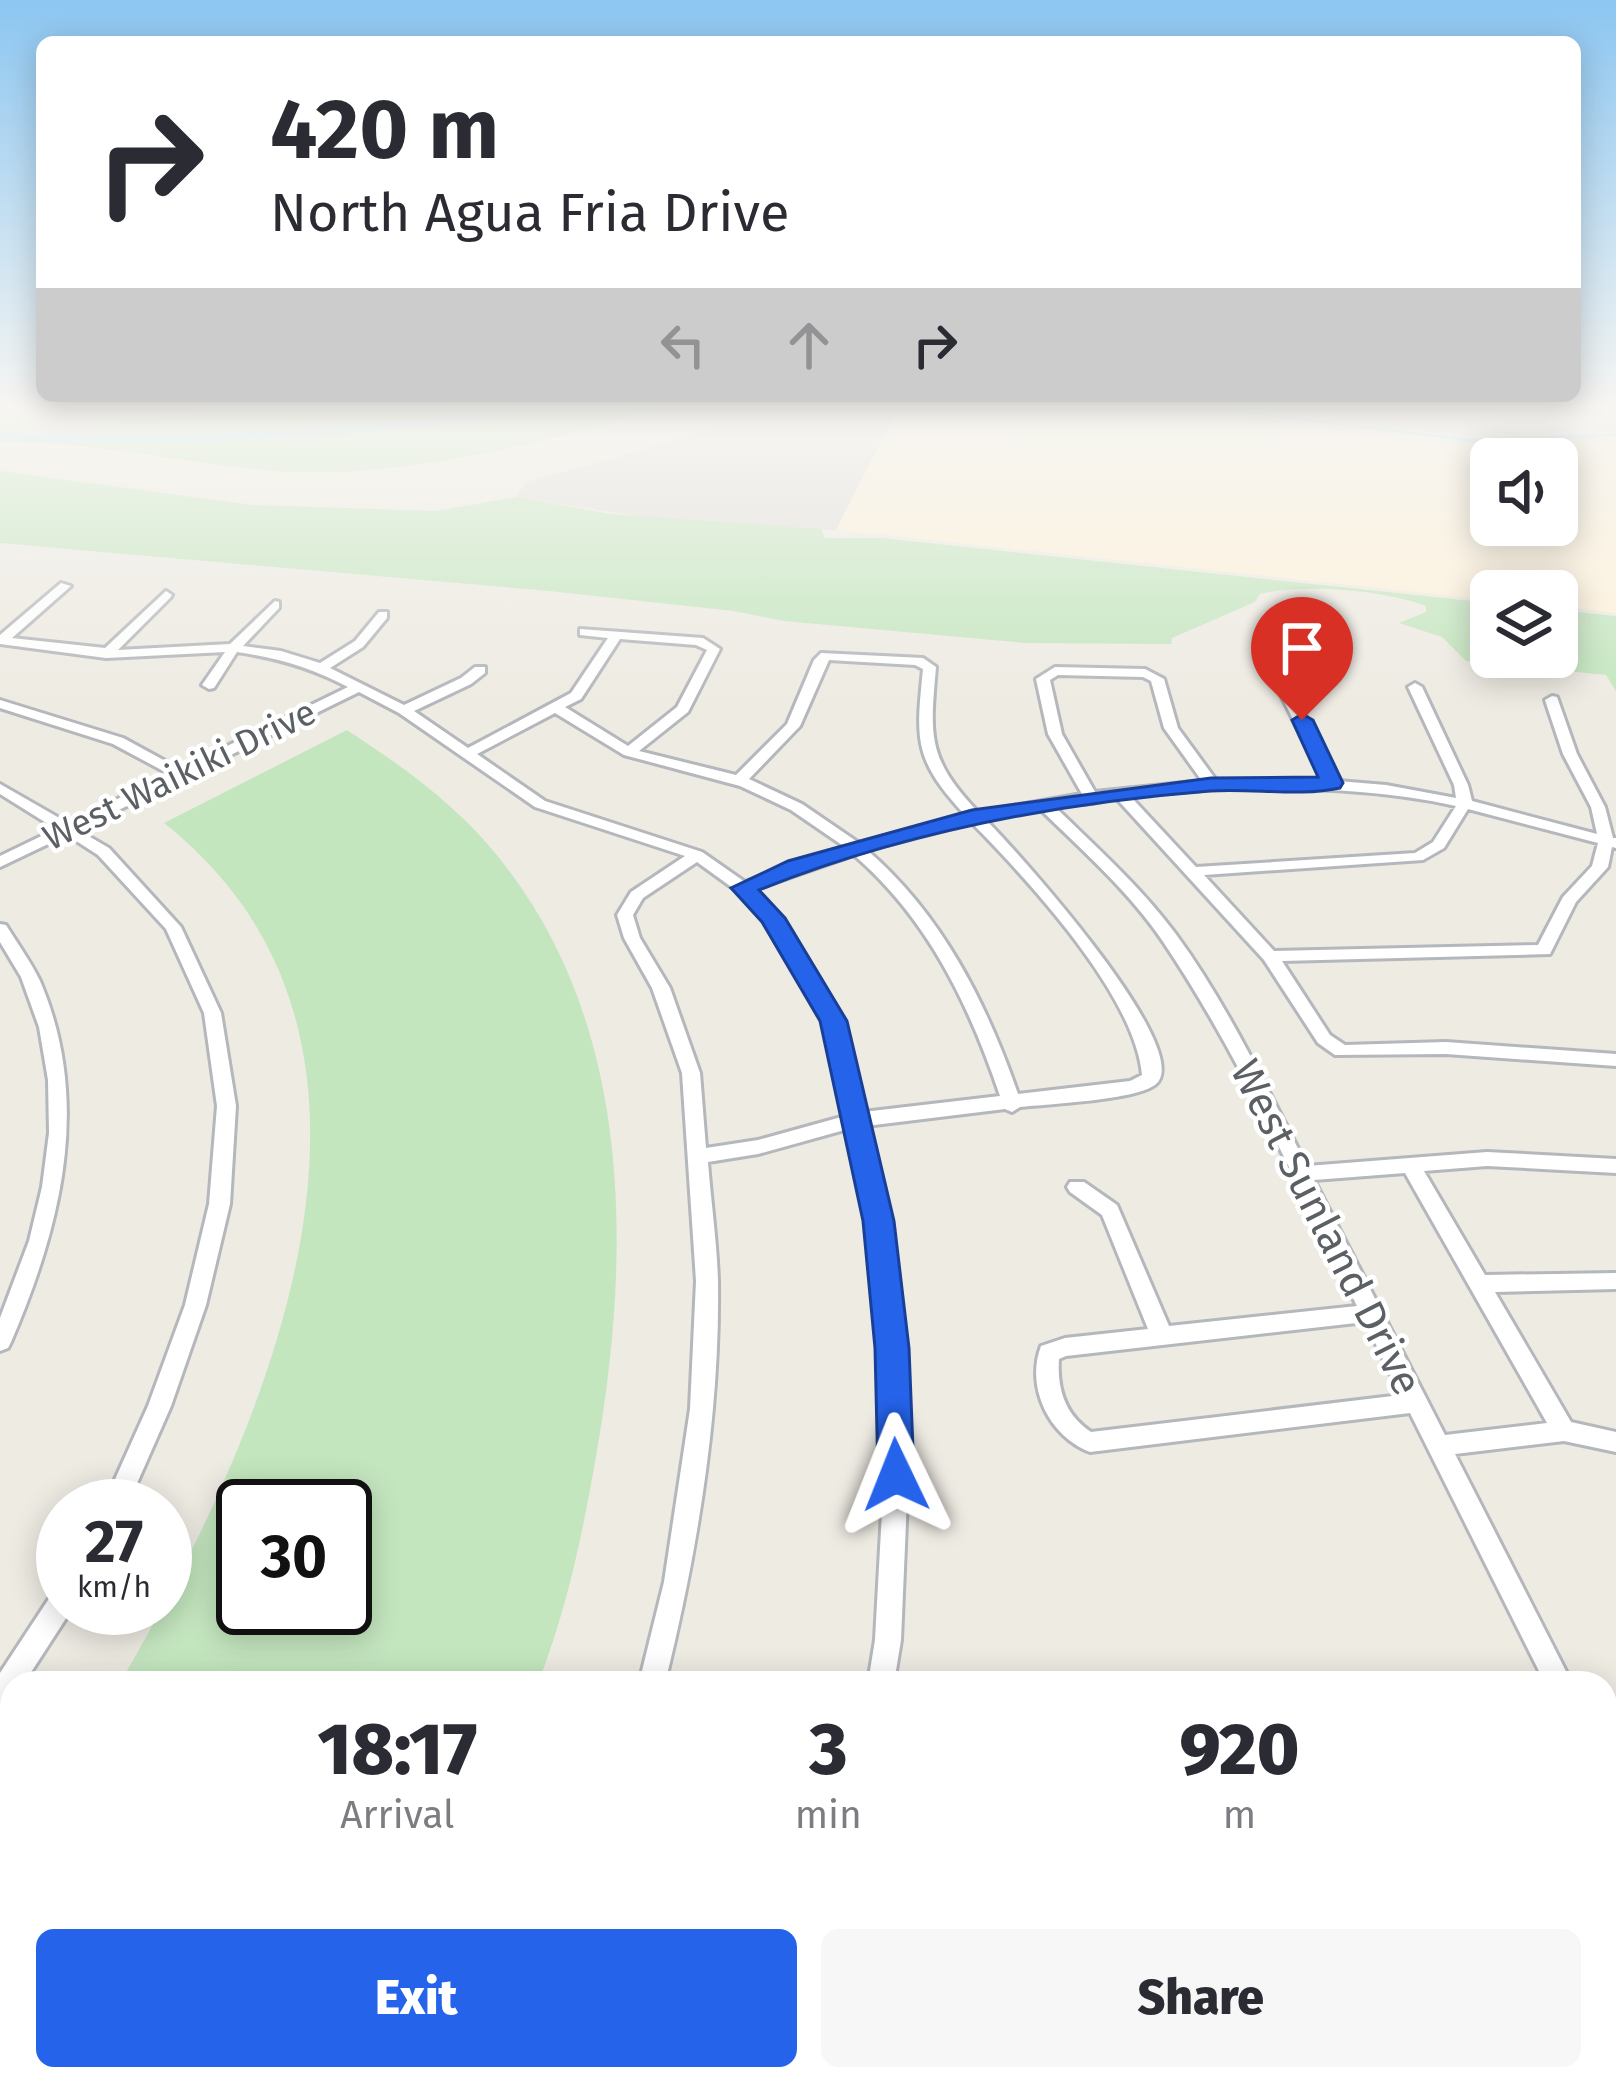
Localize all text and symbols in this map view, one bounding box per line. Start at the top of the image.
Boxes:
text: 420 m [270,79,499,180]
icon: right [72,84,228,240]
text: North Agua Fria Drive [270,181,789,245]
icon: left [650,312,716,378]
icon: ahead [776,312,842,378]
icon: right [902,312,968,378]
map controls [1470,438,1578,678]
button: sound [1470,438,1578,546]
button: layers [1470,570,1578,678]
pin [1251,597,1353,720]
icon: arrive [1269,615,1335,681]
street label: West Waikiki Drive [36,690,323,860]
street label: West Sunland Drive [1220,1052,1432,1403]
position arrow [833,1412,959,1538]
speed limit sign: 30 [216,1479,372,1635]
text: 27 [85,1506,143,1578]
text: km/h [77,1569,151,1605]
text: 18:17 [317,1707,477,1793]
text: 3 [809,1707,847,1793]
text: 920 [1179,1707,1300,1793]
text: Arrival [340,1792,454,1838]
text: min [795,1792,862,1838]
text: m [1223,1792,1256,1838]
button: Exit [36,1929,797,2067]
button: Share [821,1929,1581,2067]

